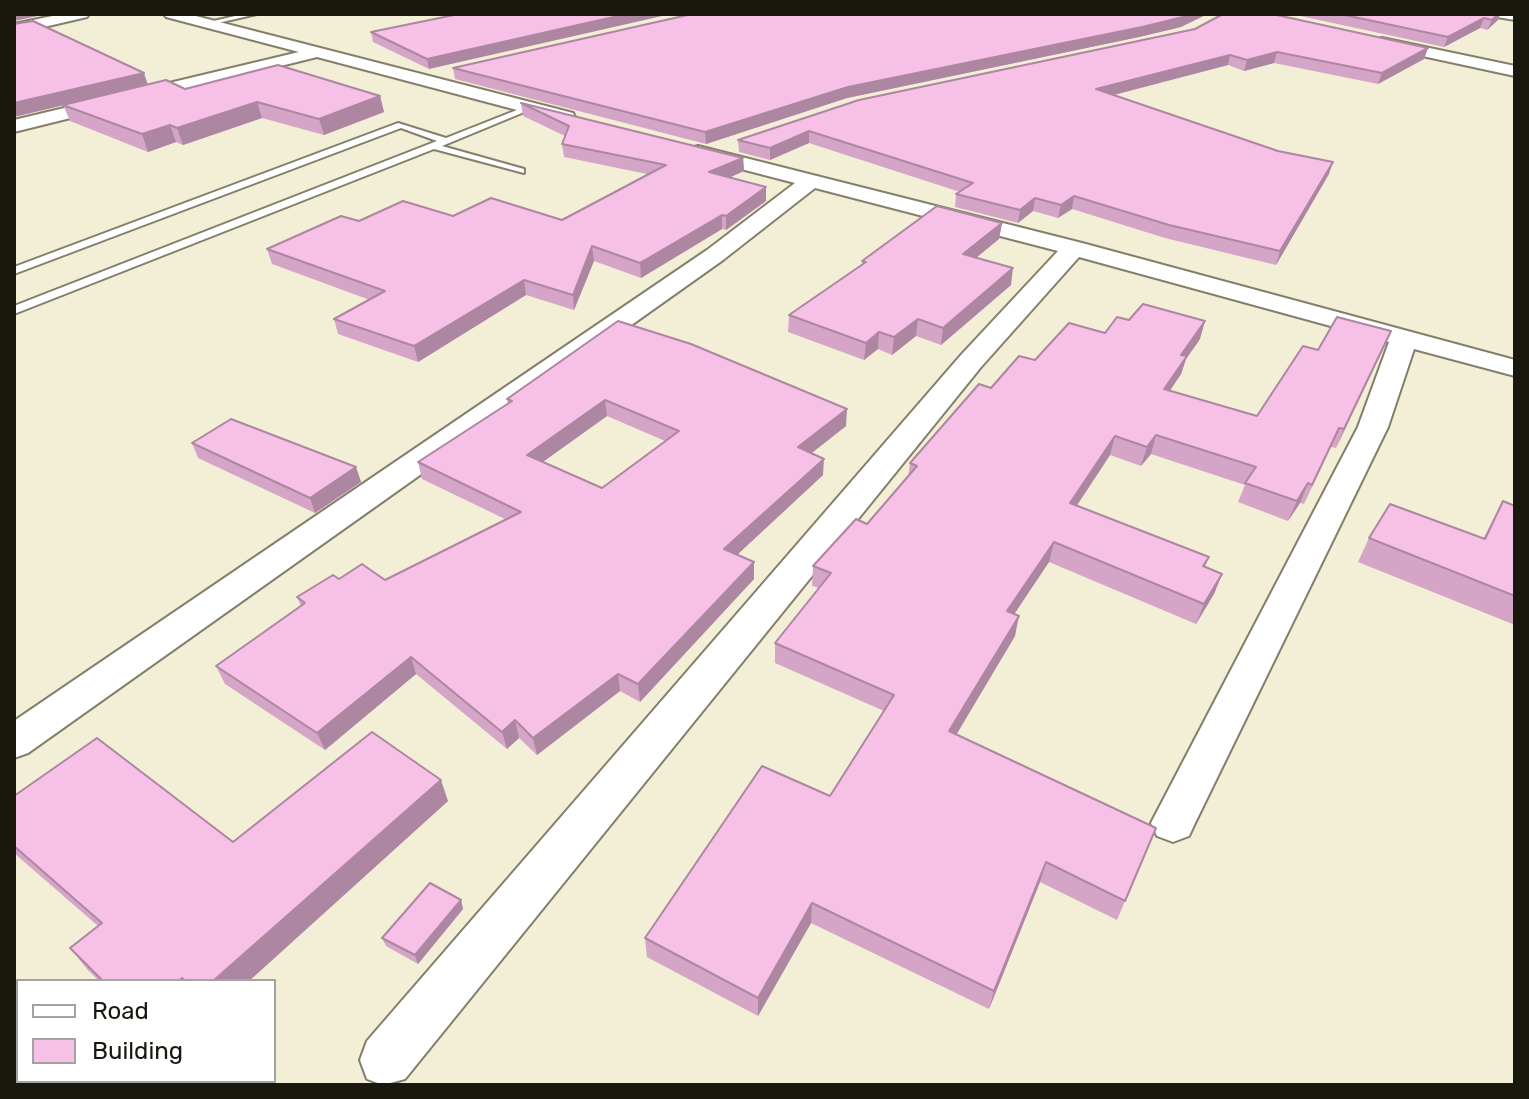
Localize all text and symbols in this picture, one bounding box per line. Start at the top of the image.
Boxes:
legend [16,979,276,1083]
text: Road [92,997,149,1025]
text: Building [92,1037,183,1065]

